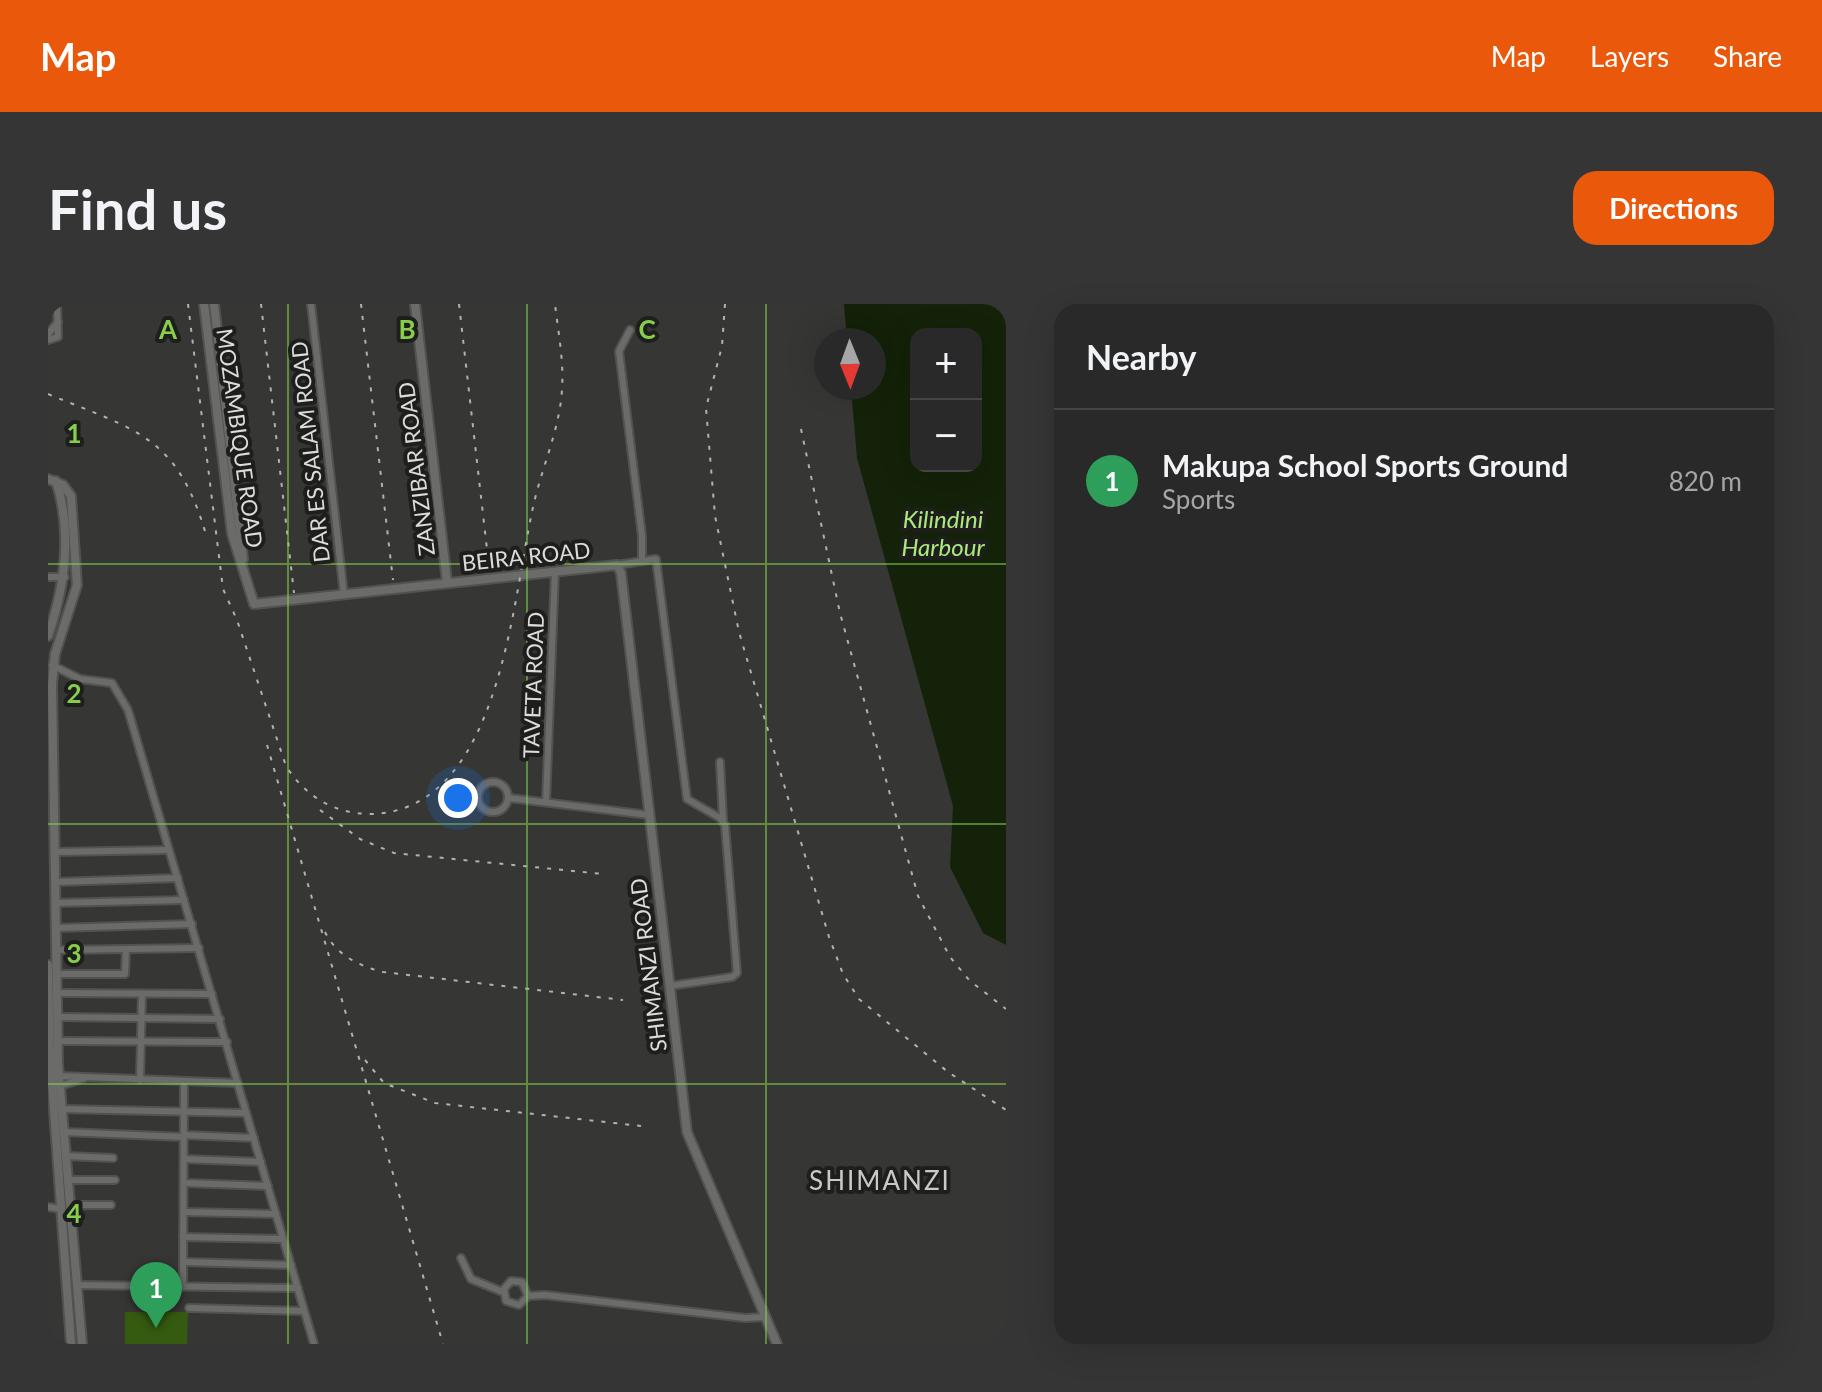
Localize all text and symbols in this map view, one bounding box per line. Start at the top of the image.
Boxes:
text: Map [40,33,116,79]
text: Map [1491,39,1546,73]
text: Layers [1590,39,1669,73]
text: Share [1713,39,1782,73]
button: Directions [1573,171,1774,245]
text: Find us [48,175,227,242]
text: A [158,313,178,345]
text: B [398,313,416,345]
text: C [638,313,656,345]
street label: MOZAMBIQUE ROAD [211,327,269,549]
north arrow [814,328,886,400]
map controls [910,328,982,472]
button: + [910,328,982,400]
text: Nearby [1086,336,1197,377]
street label: DAR ES SALAM ROAD [285,340,335,564]
street label: ZANZIBAR ROAD [392,380,440,558]
button: − [910,400,982,472]
text: 1 [66,417,82,449]
text: Makupa School Sports Ground [1162,447,1568,483]
text: 1 [1104,465,1120,497]
text: 820 m [1669,465,1742,497]
text: Sports [1162,483,1235,515]
water label: Kilindini Harbour [901,504,985,561]
street label: BEIRA ROAD [460,536,592,576]
street label: TAVETA ROAD [517,611,549,759]
text: 2 [66,677,82,709]
your location [438,778,478,818]
street label: SHIMANZI ROAD [624,877,672,1053]
text: 3 [66,937,82,969]
district label: SHIMANZI [809,1164,951,1196]
text: 4 [66,1197,82,1229]
pin: 1 [130,1262,182,1328]

